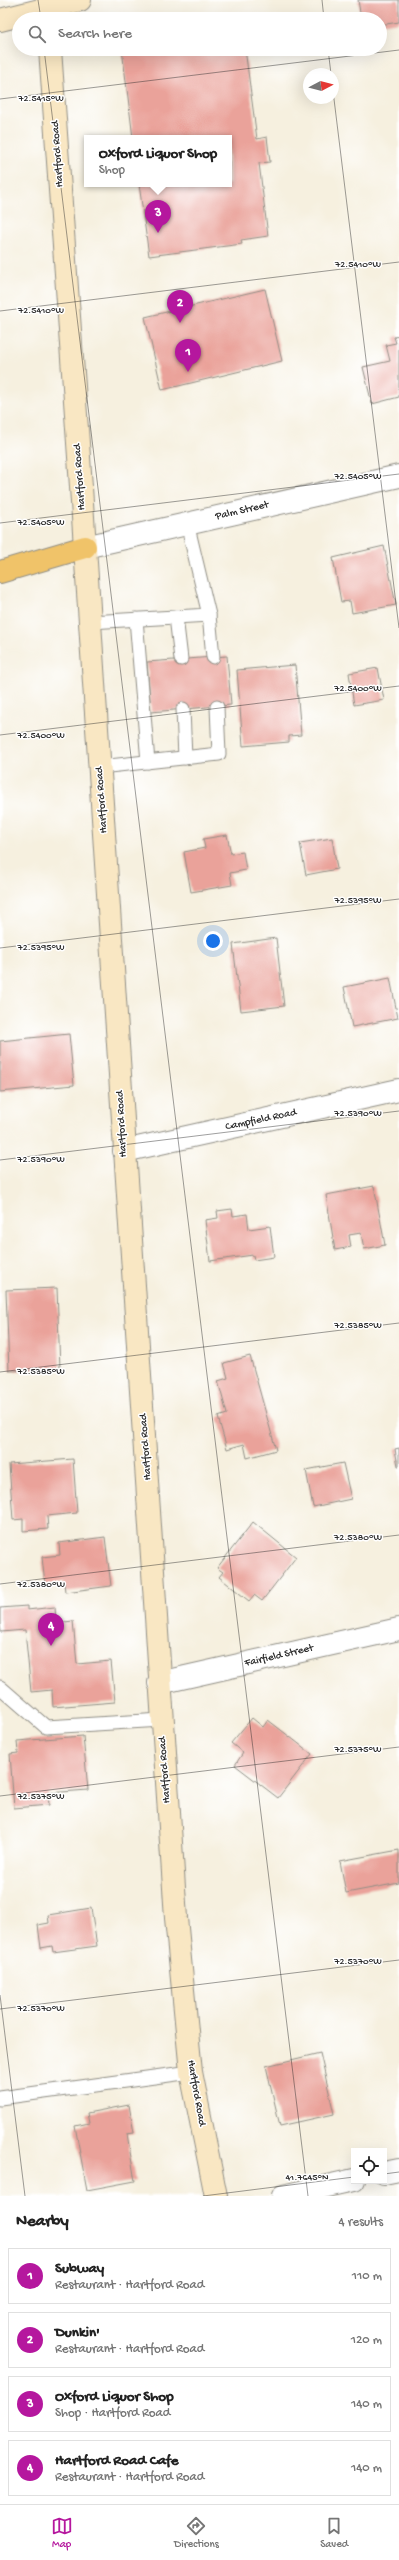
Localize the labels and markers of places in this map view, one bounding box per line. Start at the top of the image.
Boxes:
pin: 3 [145,200,171,233]
pin: 2 [167,290,193,323]
pin: 1 [175,339,201,372]
pin: 4 [38,1613,64,1646]

